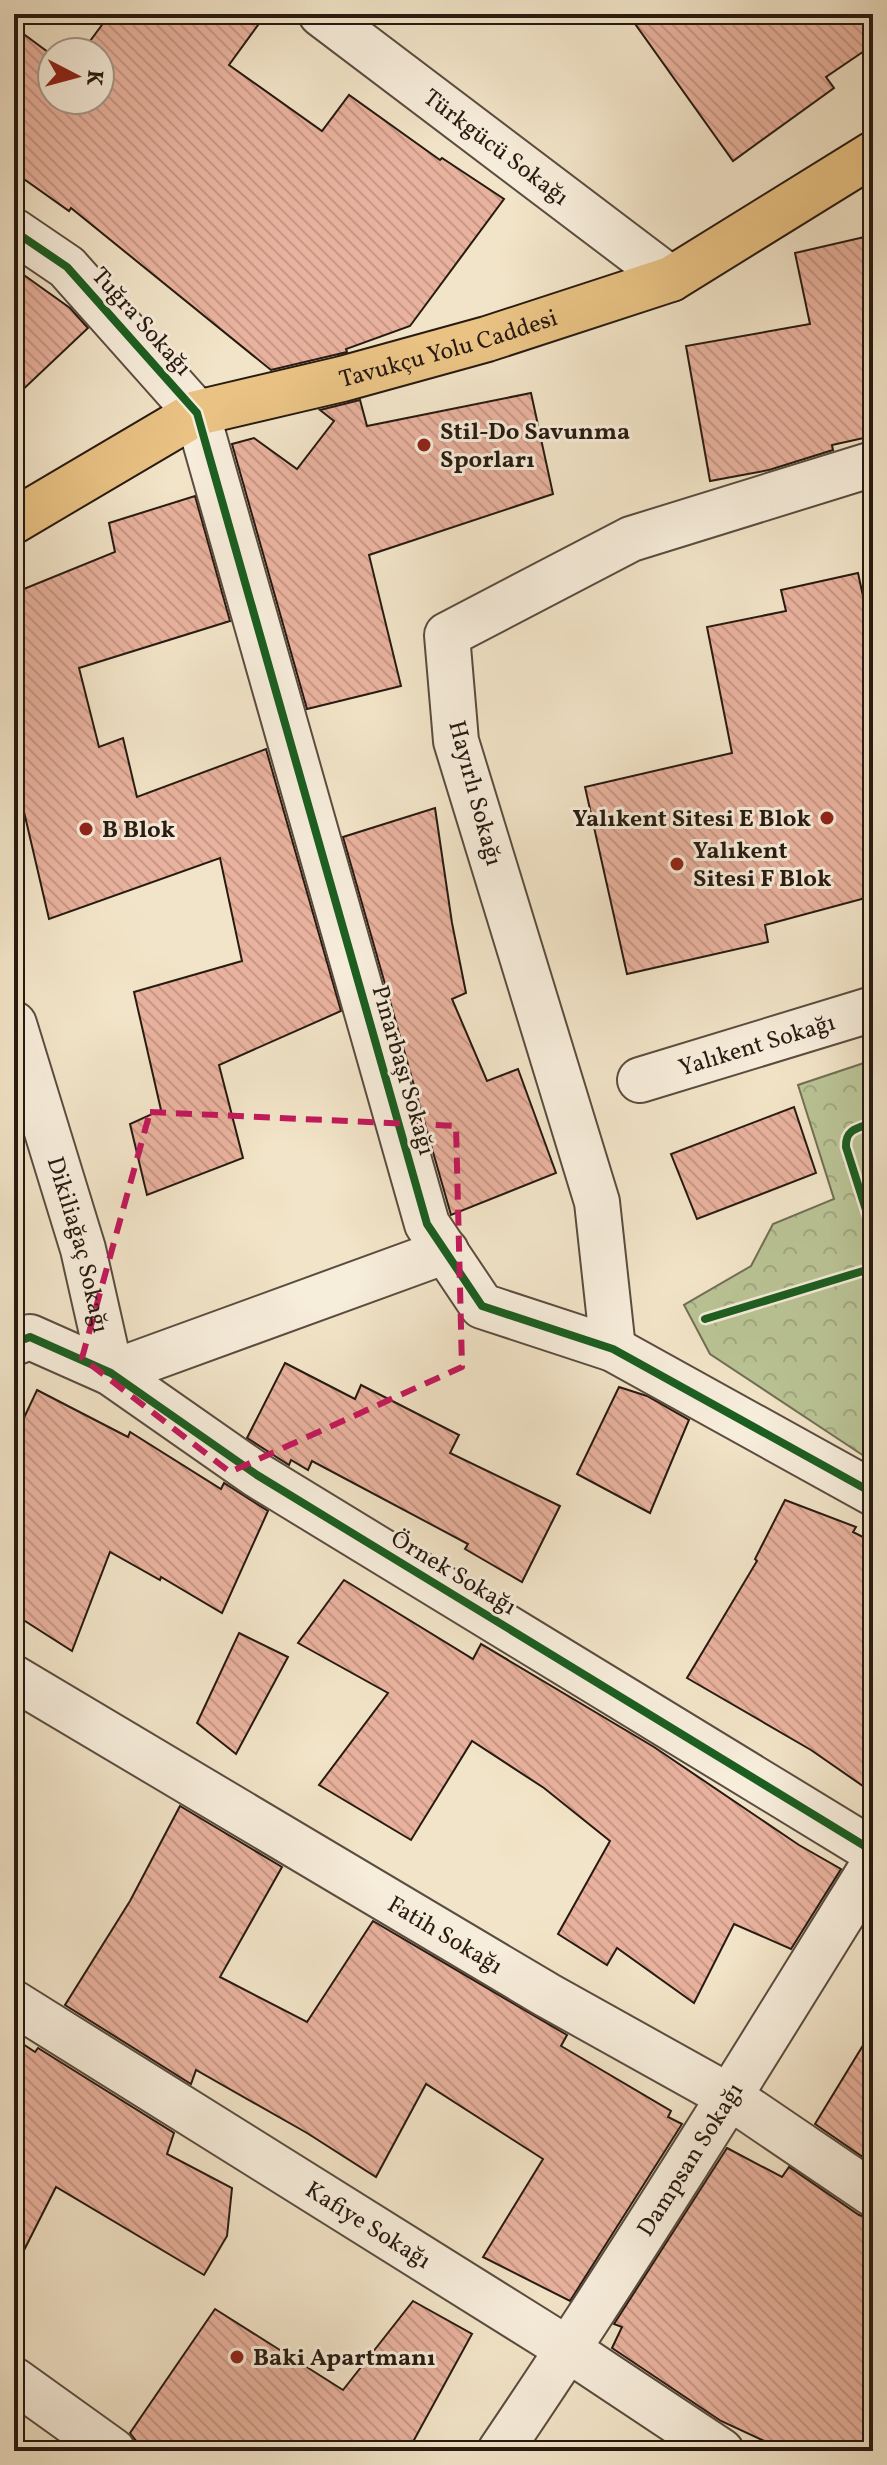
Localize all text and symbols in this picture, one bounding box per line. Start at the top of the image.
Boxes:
north arrow [36,36,116,116]
text: K [77,68,110,87]
street label: Türkgücü Sokağı [415,82,575,215]
street label: Tuğra Sokağı [82,261,199,384]
street label: Tavukçu Yolu Caddesi [336,302,562,398]
place label: Stil-Do Savunma Sporları [440,416,630,478]
marker: Stil-Do Savunma Sporları [415,436,433,454]
street label: Hayırlı Sokağı [438,717,510,870]
place label: Yalıkent Sitesi E Blok [572,803,811,837]
marker: Yalıkent Sitesi E Blok [818,809,836,827]
place label: B Blok [102,814,176,848]
marker: B Blok [77,820,95,838]
place label: Yalıkent Sitesi F Blok [693,835,832,897]
marker: Yalıkent Sitesi F Blok [668,855,686,873]
street label: Pınarbaşı Sokağı [362,982,443,1159]
street label: Yalıkent Sokağı [675,1006,840,1086]
street label: Dikiliağaç Sokağı [37,1153,116,1337]
street label: Örnek Sokağı [384,1523,522,1625]
street label: Fatih Sokağı [380,1889,509,1984]
street label: Dampsan Sokağı [630,2077,753,2244]
street label: Kafiye Sokağı [298,2174,437,2279]
place label: Baki Apartmanı [253,2342,435,2376]
marker: Baki Apartmanı [228,2348,246,2366]

